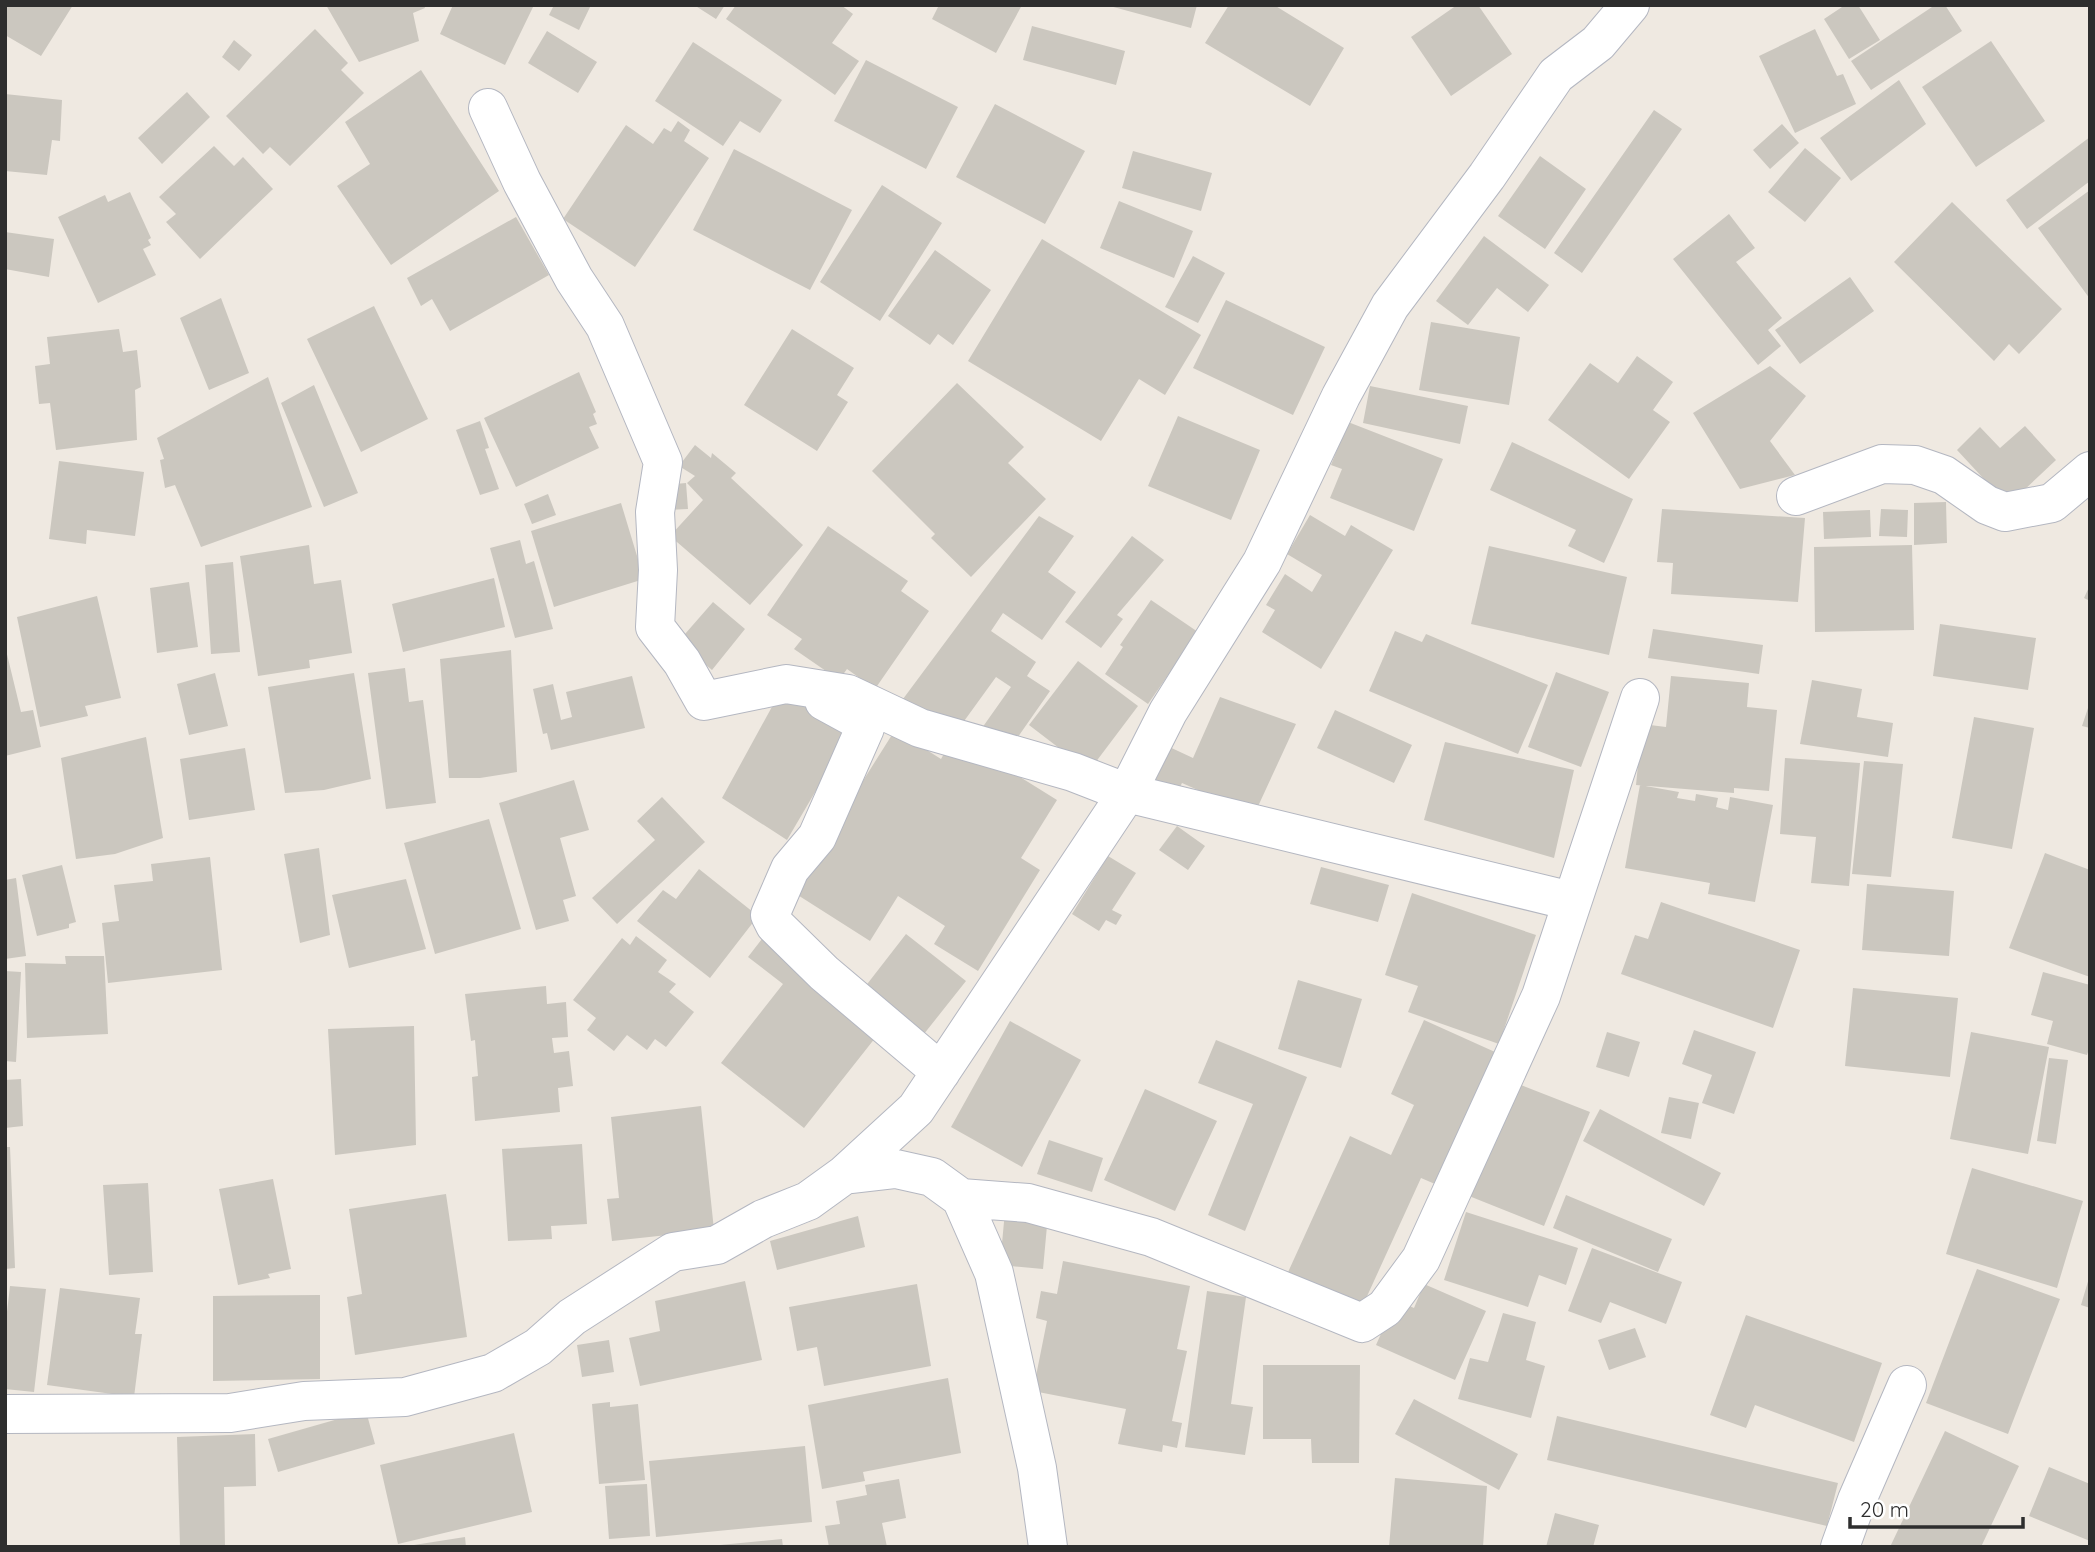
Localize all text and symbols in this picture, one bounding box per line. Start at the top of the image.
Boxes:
scale bar [1850,1486,2023,1530]
text: 20 m [1860,1496,1909,1522]

